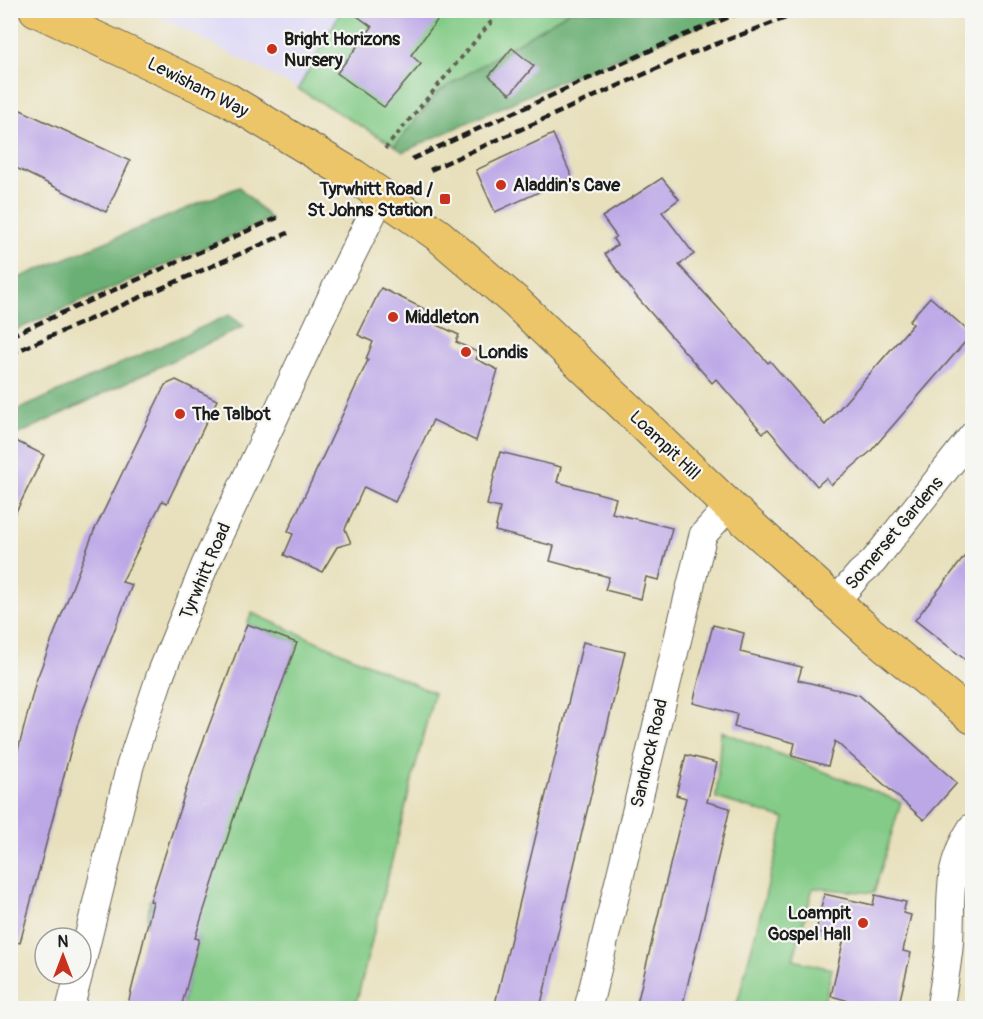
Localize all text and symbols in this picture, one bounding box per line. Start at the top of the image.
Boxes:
place label: Bright Horizons Nursery [284,28,401,72]
marker: Bright Horizons Nursery [265,42,279,56]
street label: Lewisham Way [143,52,253,123]
place label: Aladdin's Cave [513,174,621,197]
place label: Tyrwhitt Road / St Johns Station [307,178,434,222]
marker: Aladdin's Cave [494,178,508,192]
marker: Tyrwhitt Road / St Johns Station [438,192,452,206]
place label: Middleton [405,306,479,329]
marker: Middleton [386,310,400,324]
place label: Londis [478,341,529,364]
marker: Londis [459,345,473,359]
place label: The Talbot [191,403,271,426]
street label: Loampit Hill [624,406,705,485]
marker: The Talbot [173,407,187,421]
street label: Somerset Gardens [840,472,948,595]
street label: Tyrwhitt Road [175,519,236,623]
street label: Sandrock Road [626,696,673,810]
place label: Loampit Gospel Hall [767,902,852,946]
marker: Loampit Gospel Hall [856,916,870,930]
north arrow [33,926,93,986]
text: N [58,932,69,952]

